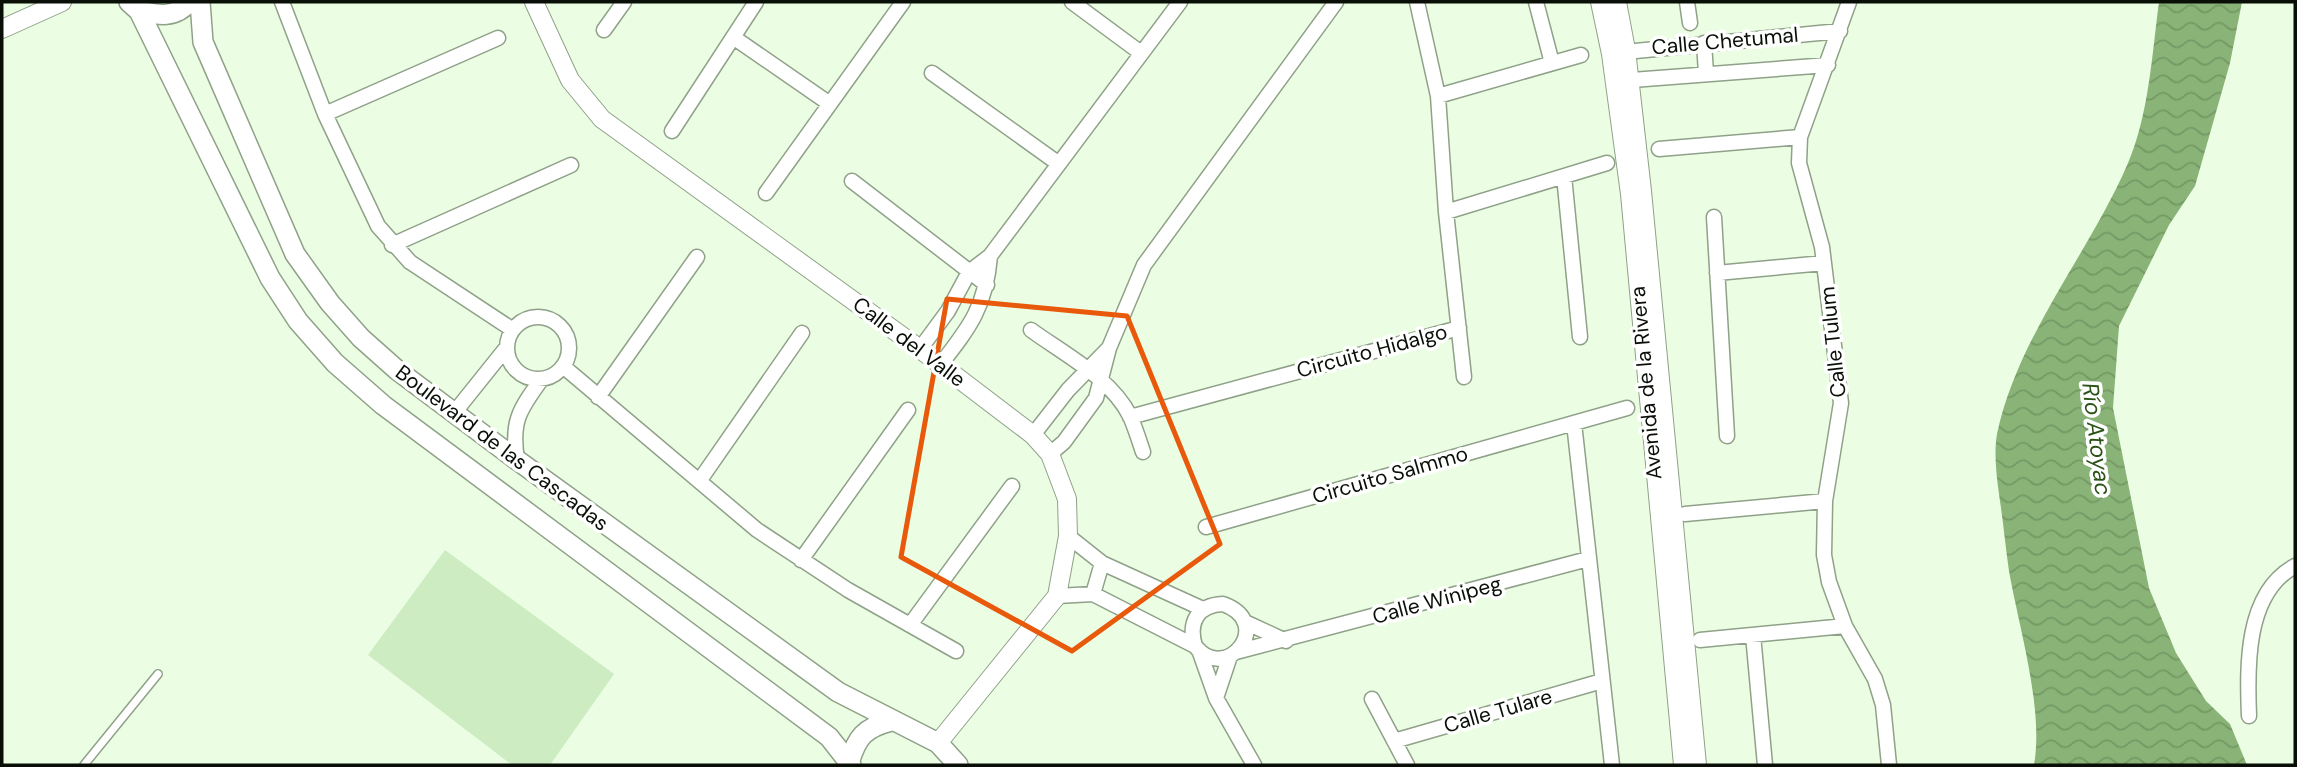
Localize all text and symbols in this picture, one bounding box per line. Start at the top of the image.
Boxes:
street label: Calle Chetumal [1650,21,1800,61]
street label: Avenida de la Rivera [1624,285,1668,481]
street label: Calle Tulum [1813,285,1853,399]
street label: Calle del Valle [847,290,971,394]
street label: Circuito Hidalgo [1294,317,1450,385]
street label: Boulevard de las Cascadas [390,359,614,537]
water label: Río Atoyac [2075,381,2119,497]
street label: Circuito Salmmo [1309,439,1471,511]
street label: Calle Winipeg [1369,569,1505,631]
street label: Calle Tulare [1441,682,1556,740]

